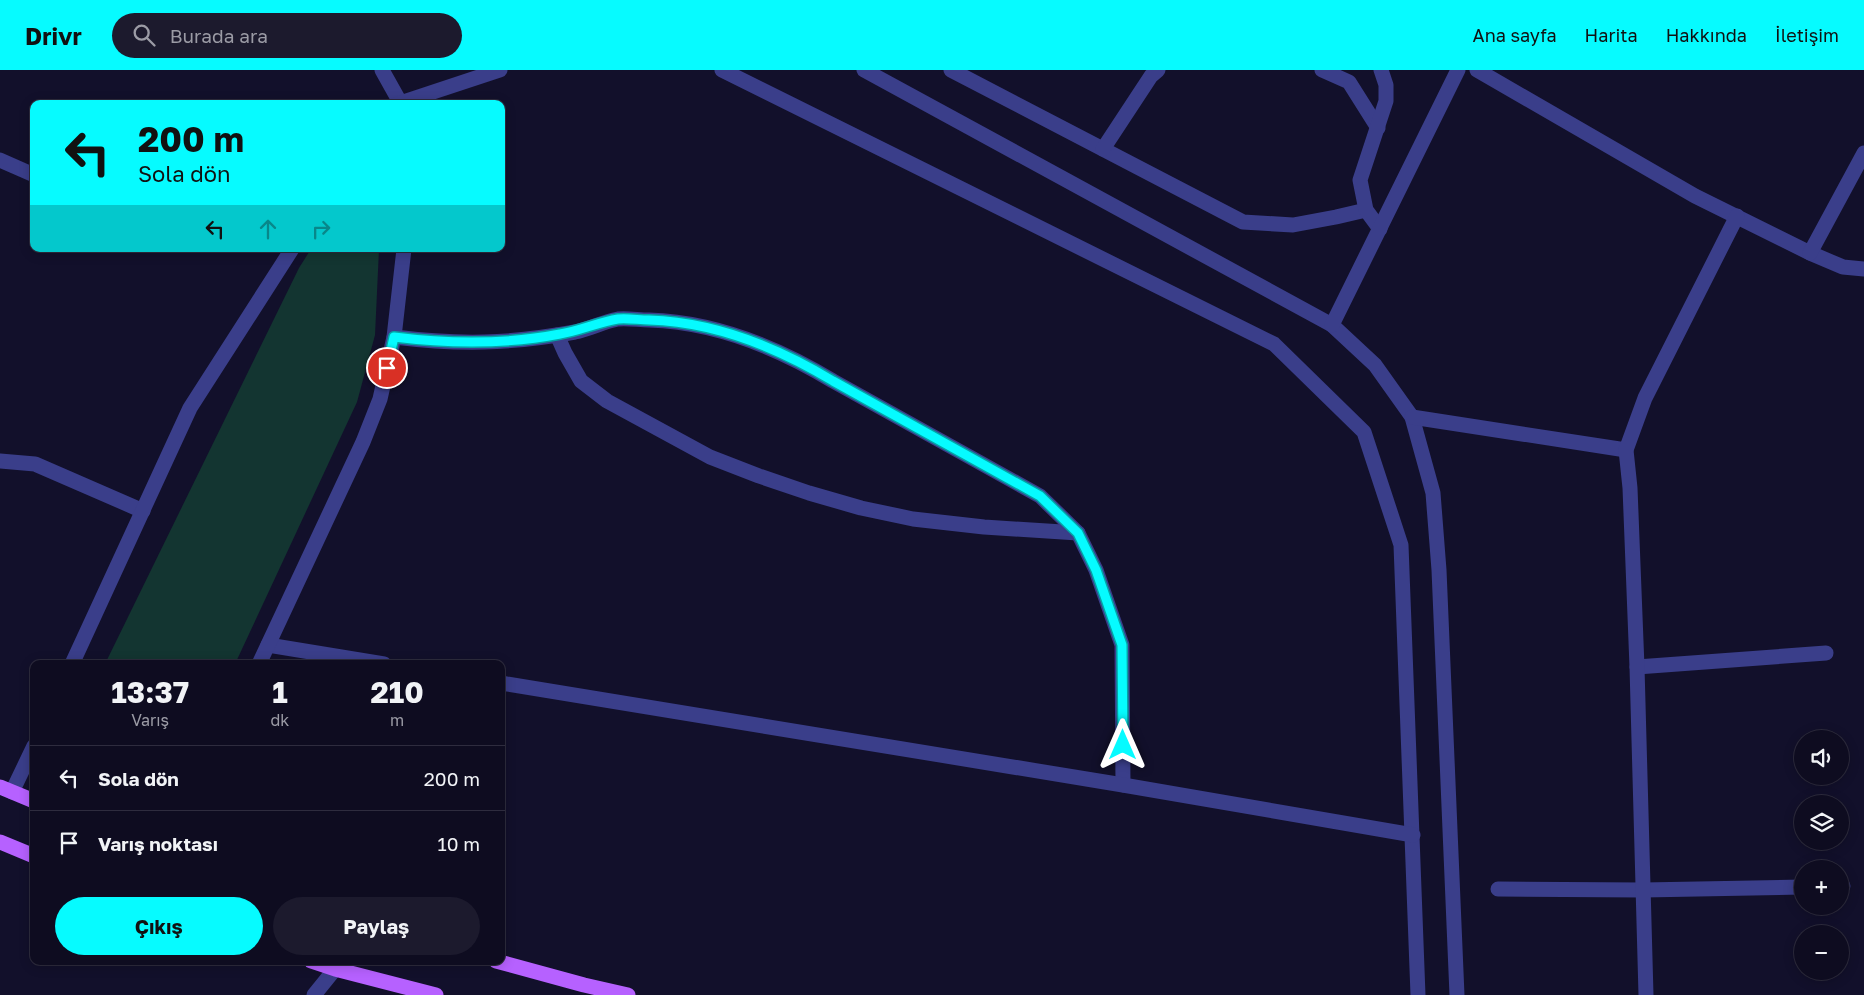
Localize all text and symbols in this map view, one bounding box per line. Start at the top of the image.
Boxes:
search box [112,13,462,58]
text: Drivr [25,21,82,50]
icon: search [130,21,158,49]
text: Burada ara [170,24,268,47]
text: Ana sayfa [1473,24,1557,46]
text: Harita [1585,24,1638,46]
text: Hakkında [1666,24,1747,46]
text: İletişim [1775,24,1839,46]
text: 200 m [138,118,244,160]
icon: left [55,120,120,185]
text: Sola dön [138,160,231,187]
icon: left [201,215,229,243]
icon: ahead [254,215,282,243]
icon: right [307,215,335,243]
pin [366,347,408,389]
icon: arrive [373,354,401,382]
text: 13:37 [111,674,189,710]
text: 1 [272,674,288,710]
text: 210 [371,674,424,710]
text: Varış [131,710,169,730]
text: dk [270,710,289,730]
text: m [390,710,404,730]
position arrow [1096,718,1148,770]
map controls [1794,730,1849,980]
button: sound [1794,730,1849,785]
icon: left [55,764,83,792]
text: Sola dön [98,767,179,790]
text: 200 m [424,767,480,790]
button: layers [1794,795,1849,850]
icon: arrive [55,829,83,857]
text: Varış noktası [98,832,218,855]
text: 10 m [437,832,480,855]
button: + [1794,860,1849,915]
button: Çıkış [55,897,263,955]
button: Paylaş [273,897,480,955]
button: − [1794,925,1849,980]

